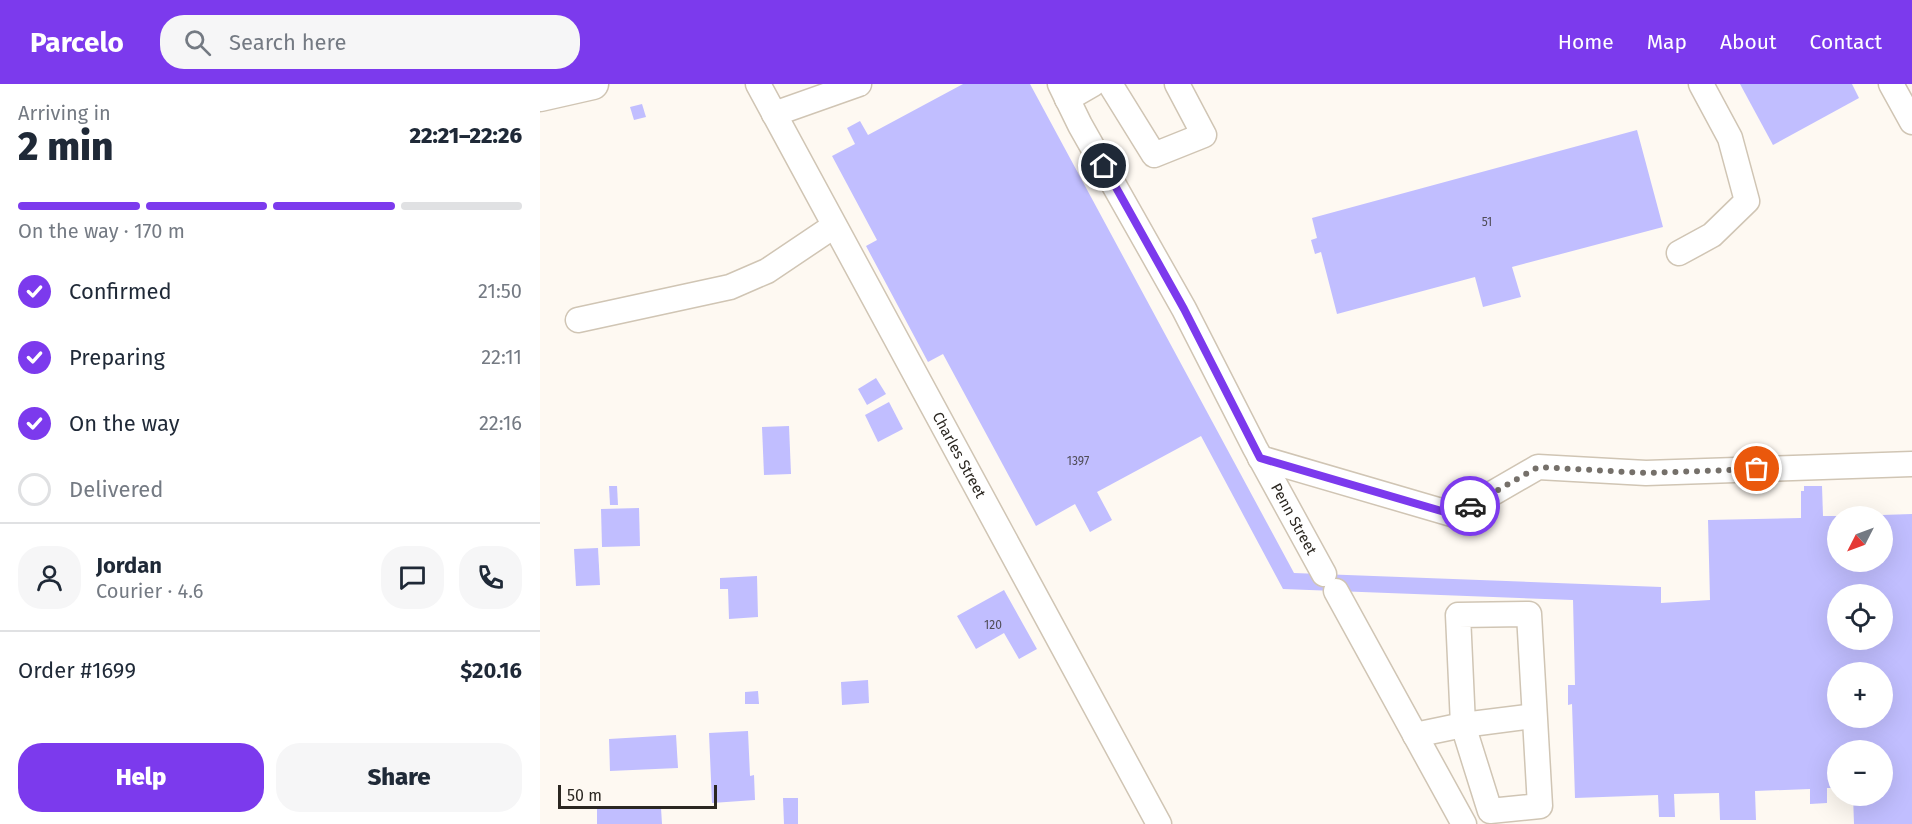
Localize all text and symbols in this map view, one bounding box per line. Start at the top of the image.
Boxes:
search box [160,15,580,69]
text: Parcelo [30,26,124,59]
icon: search [181,26,214,59]
text: Search here [229,29,346,56]
text: Home [1558,29,1614,55]
text: Map [1647,29,1687,55]
text: About [1720,29,1777,55]
text: Contact [1810,29,1882,55]
text: Arriving in [18,101,111,125]
text: 22:21–22:26 [409,122,522,149]
text: 2 min [18,124,114,170]
pin [1078,140,1129,191]
icon: home [1087,149,1120,182]
house number: 51 [1482,215,1492,229]
text: On the way · 170 m [18,219,185,243]
icon: check [18,275,51,308]
text: Confirmed [69,278,172,305]
text: 21:50 [478,279,522,303]
icon: check [18,341,51,374]
text: Preparing [69,344,165,371]
text: 22:11 [481,345,522,369]
icon: check [18,407,51,440]
street label: Charles Street [928,409,990,502]
text: On the way [69,410,180,437]
text: 22:16 [479,411,522,435]
pin [1731,443,1782,494]
icon: bag [1740,452,1773,485]
house number: 1397 [1067,454,1089,468]
text: Delivered [69,476,164,503]
courier [1440,476,1500,536]
street label: Penn Street [1267,480,1321,558]
icon: car [1454,490,1487,523]
north arrow [1827,506,1893,572]
map controls [1827,506,1893,806]
button: person [18,546,81,609]
button: chat [381,546,444,609]
button: phone [459,546,522,609]
text: Jordan [96,552,162,579]
text: Courier · 4.6 [96,579,203,603]
button: locate [1827,584,1893,650]
house number: 120 [984,618,1002,632]
text: Order #1699 [18,657,136,684]
text: $20.16 [460,657,522,684]
button: + [1827,662,1893,728]
button: − [1827,740,1893,806]
button: Help [18,743,264,812]
button: Share [276,743,522,812]
scale bar [558,782,717,810]
text: 50 m [567,786,602,805]

